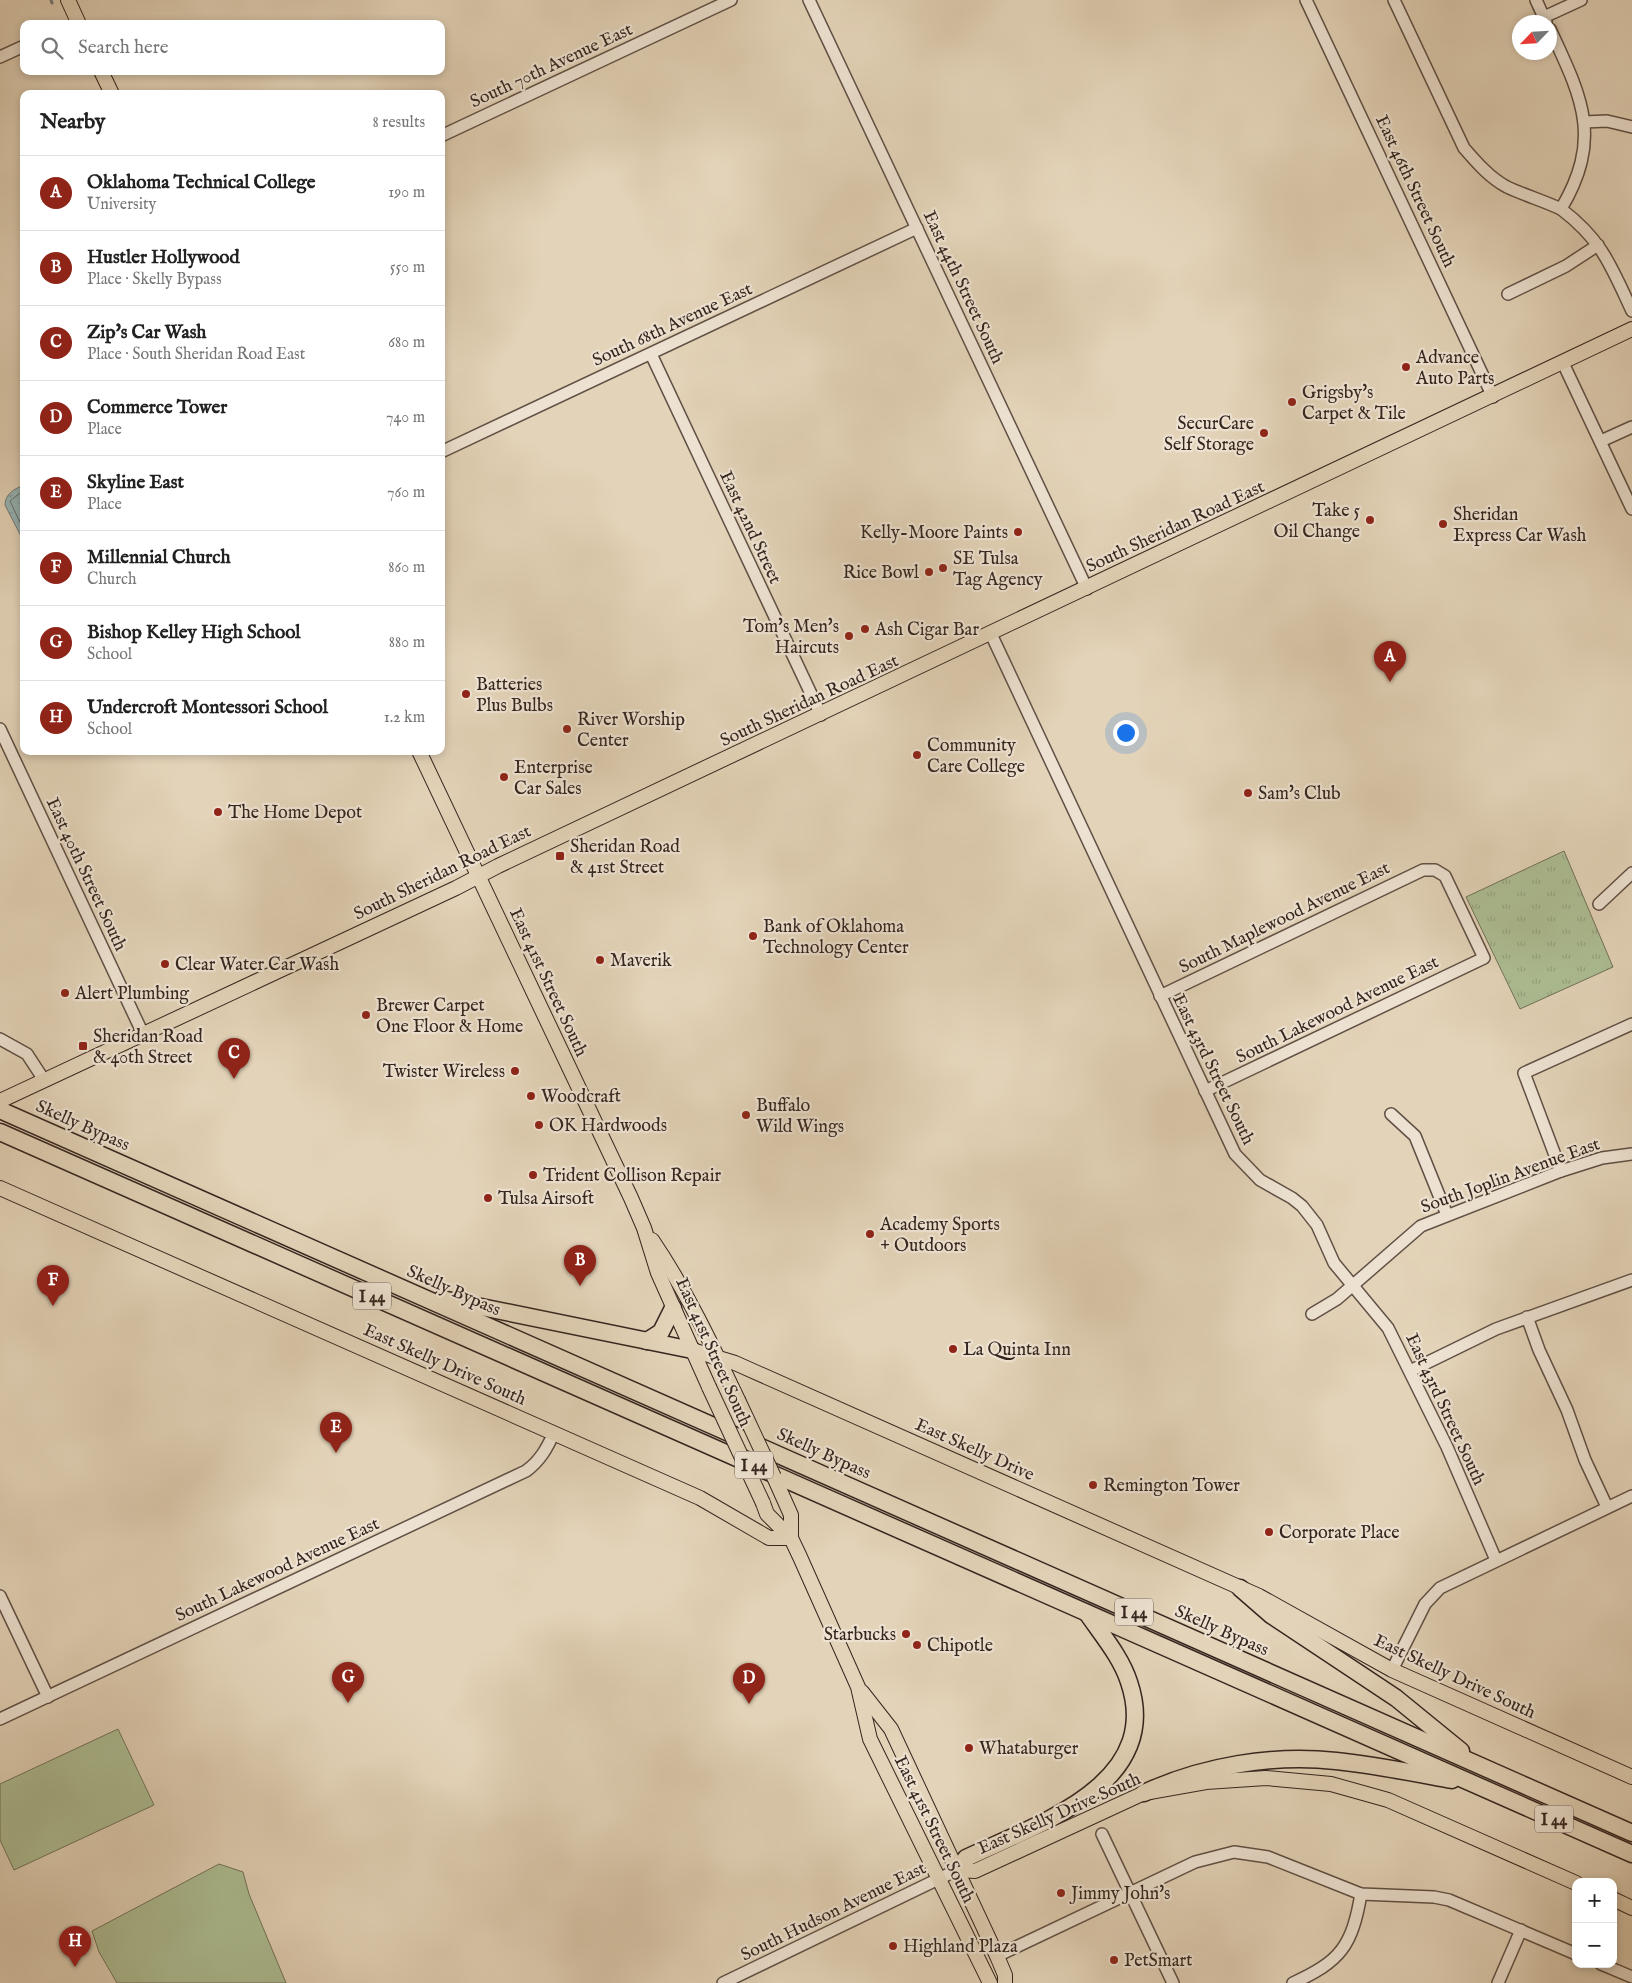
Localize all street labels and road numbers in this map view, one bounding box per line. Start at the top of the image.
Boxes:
street label: South 70th Avenue East [467,19,636,114]
street label: East 46th Street South [1369,112,1460,272]
street label: East 44th Street South [917,207,1008,368]
street label: South 68th Avenue East [589,278,756,373]
street label: East 42nd Street [713,468,786,588]
street label: South Sheridan Road East [1083,476,1269,579]
street label: South Sheridan Road East [717,650,903,753]
street label: East 40th Street South [40,794,131,955]
street label: South Sheridan Road East [350,820,535,926]
street label: South Maplewood Avenue East [1175,857,1394,979]
street label: East 41st Street South [503,905,592,1061]
street label: South Lakewood Avenue East [1233,951,1443,1069]
street label: East 43rd Street South [1166,990,1259,1149]
street label: Skelly Bypass [32,1095,133,1157]
street label: South Joplin Avenue East [1418,1133,1603,1220]
street label: Skelly Bypass [403,1260,504,1322]
street label: East 41st Street South [669,1274,756,1431]
road number: I 44 [353,1282,391,1310]
street label: East Skelly Drive South [359,1319,530,1412]
street label: East 43rd Street South [1399,1330,1490,1490]
street label: East Skelly Drive [911,1414,1038,1487]
street label: Skelly Bypass [773,1423,874,1485]
road number: I 44 [735,1452,773,1478]
street label: South Lakewood Avenue East [172,1513,383,1628]
road number: I 44 [1115,1598,1153,1625]
street label: Skelly Bypass [1171,1600,1272,1662]
street label: East Skelly Drive South [1370,1630,1539,1725]
street label: East 41st Street South [888,1752,980,1908]
street label: East Skelly Drive South [975,1768,1145,1861]
road number: I 44 [1535,1806,1573,1832]
street label: South Hudson Avenue East [737,1857,930,1967]

